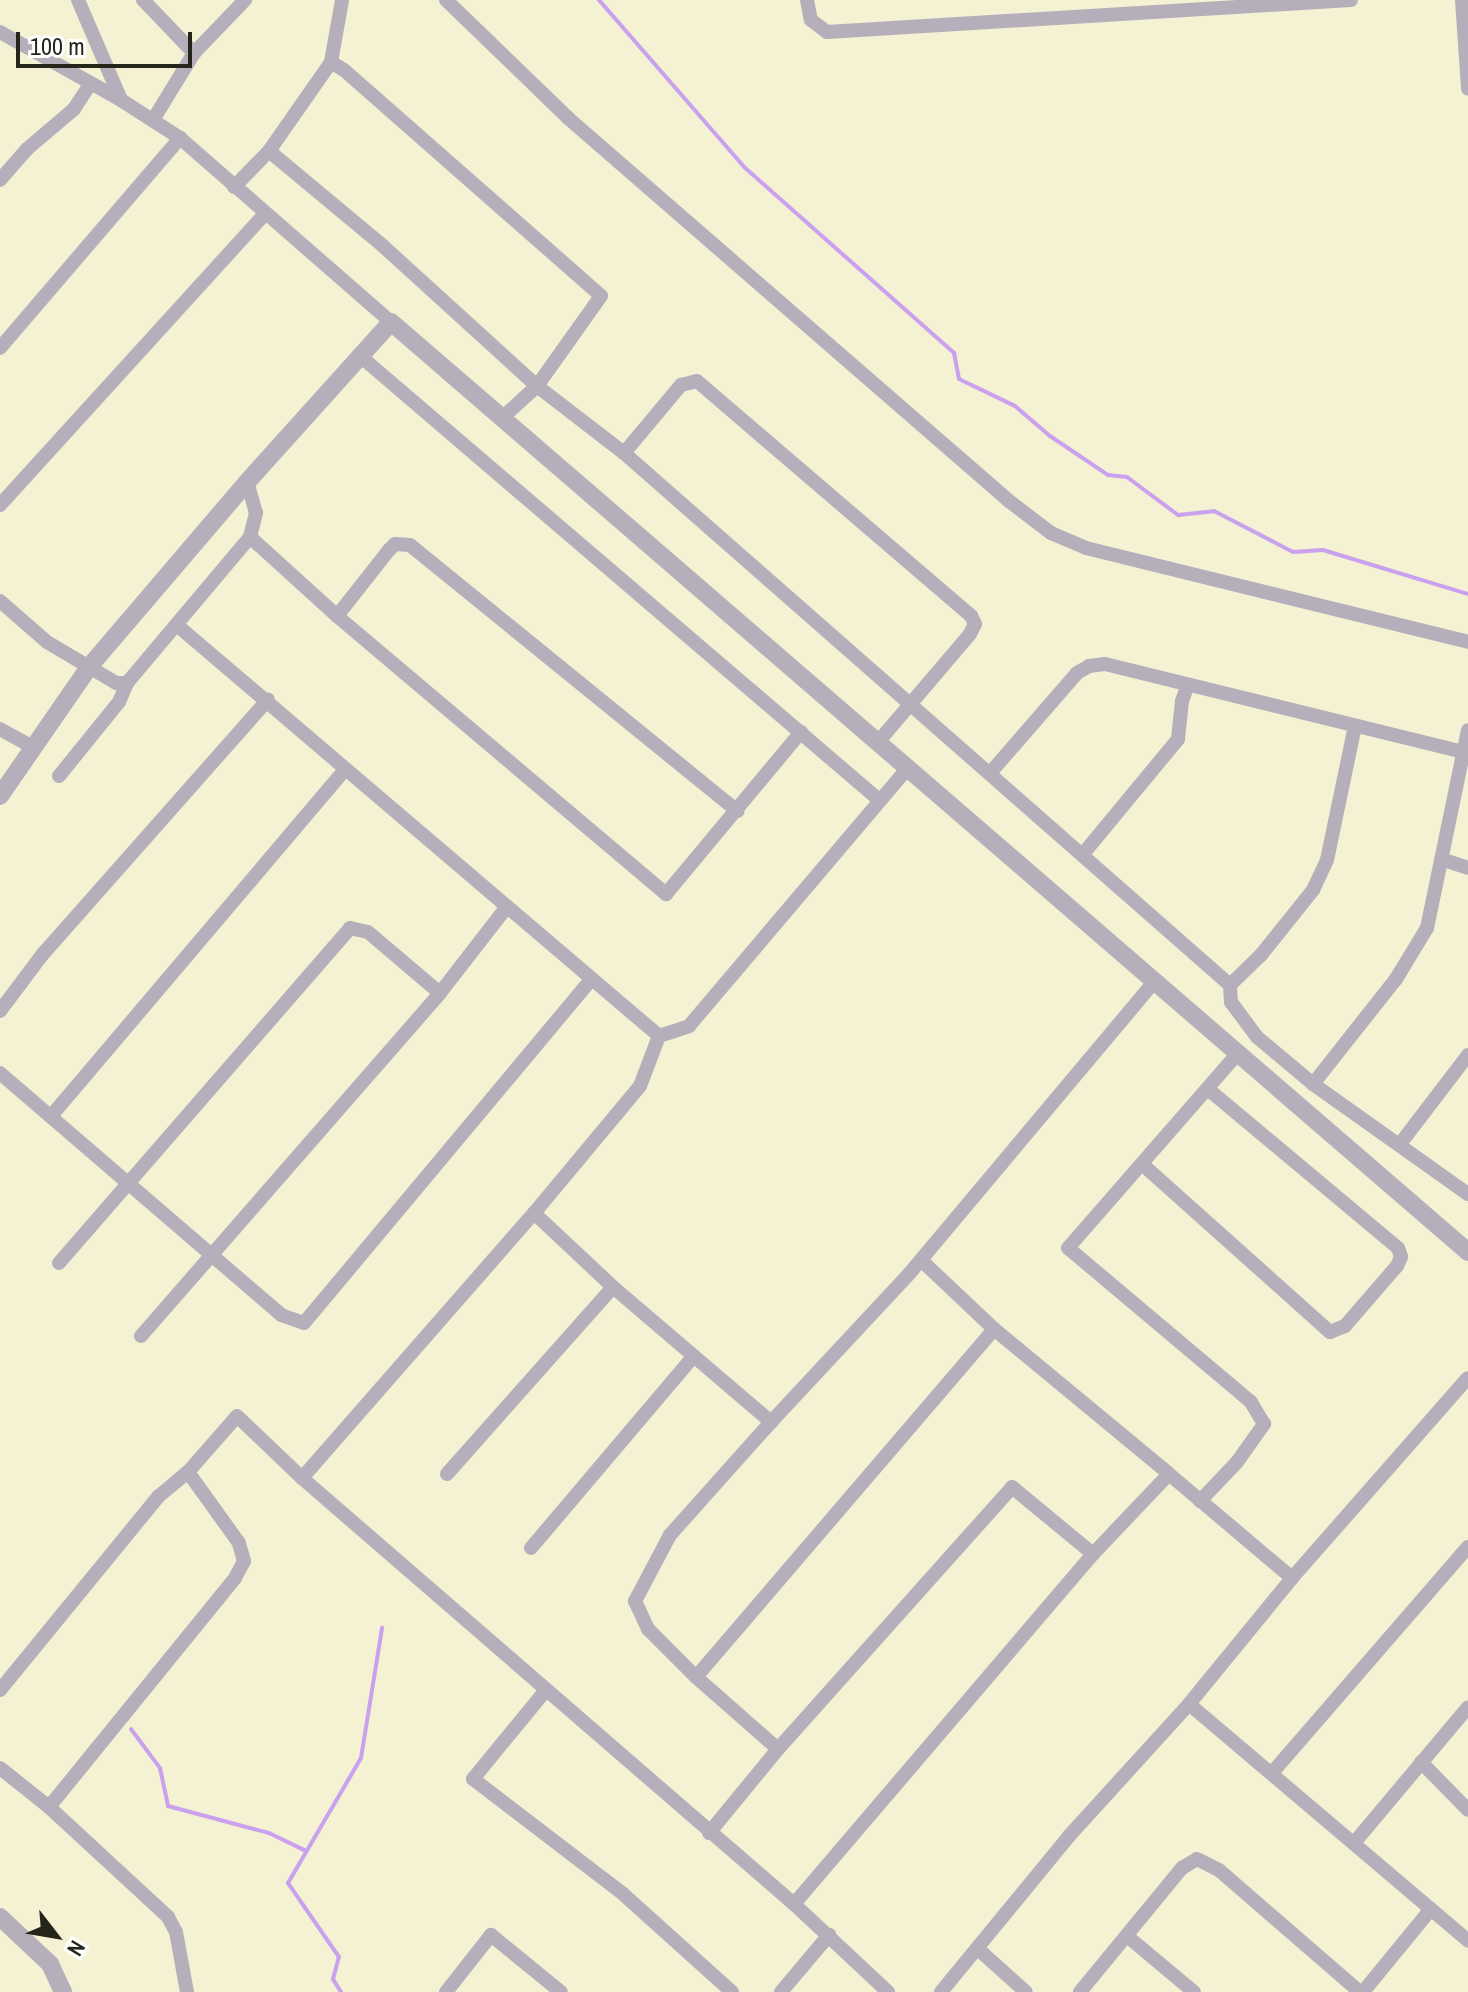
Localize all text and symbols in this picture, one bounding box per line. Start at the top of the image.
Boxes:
scale bar [20,16,196,66]
text: 100 m [30,30,85,62]
north arrow [16,1896,96,1976]
text: N [60,1935,93,1962]

